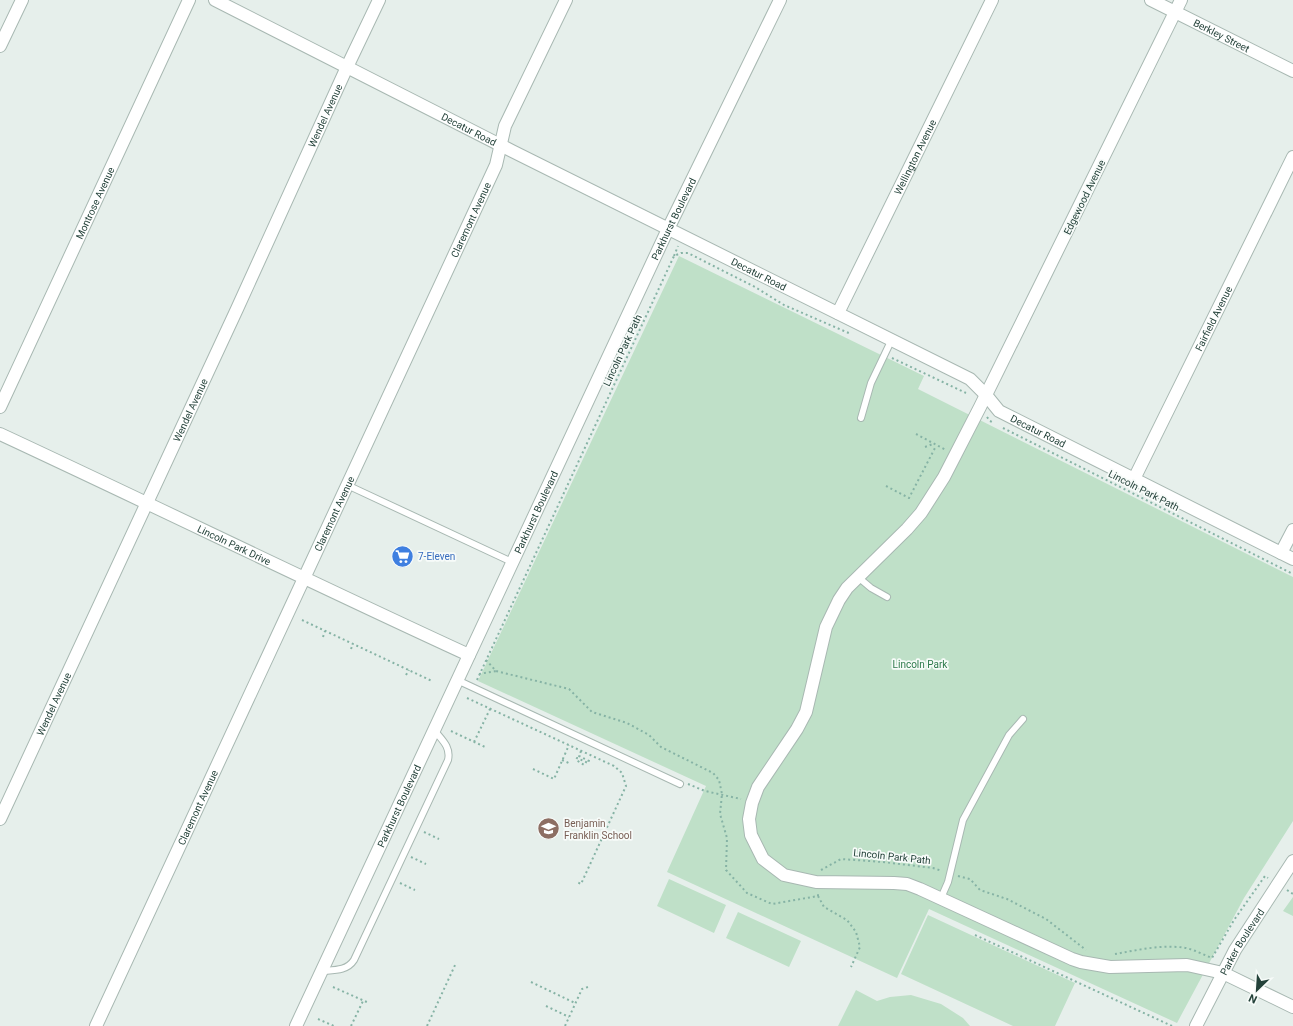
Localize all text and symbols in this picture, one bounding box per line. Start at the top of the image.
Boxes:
street label: Berkley Street [1192,17,1251,54]
street label: Wendel Avenue [306,82,345,149]
street label: Decatur Road [439,111,498,148]
street label: Wellington Avenue [892,118,938,196]
street label: Edgewood Avenue [1062,158,1107,236]
street label: Montrose Avenue [74,165,117,241]
street label: Parkhurst Boulevard [649,176,698,262]
street label: Claremont Avenue [449,181,493,259]
street label: Decatur Road [729,256,788,293]
street label: Fairfield Avenue [1193,285,1234,353]
street label: Lincoln Park Path [601,313,644,388]
street label: Wendel Avenue [171,377,210,443]
street label: Decatur Road [1009,413,1067,450]
street label: Lincoln Park Path [1107,468,1181,513]
street label: Parkhurst Boulevard [512,469,560,555]
street label: Claremont Avenue [312,475,357,553]
street label: Lincoln Park Drive [196,523,272,567]
supermarket icon: 7-Eleven [389,543,415,569]
place label: 7-Eleven [418,551,455,562]
park label: Lincoln Park [893,659,948,670]
street label: Wendel Avenue [35,671,73,737]
street label: Parkhurst Boulevard [375,763,423,849]
street label: Claremont Avenue [176,768,220,847]
school or university icon: Benjamin Franklin School [535,816,561,842]
place label: Benjamin Franklin School [564,818,632,841]
street label: Lincoln Park Path [853,847,931,866]
street label: Parker Boulevard [1218,907,1266,977]
north arrow [1237,970,1277,1010]
text: N [1247,991,1259,1006]

